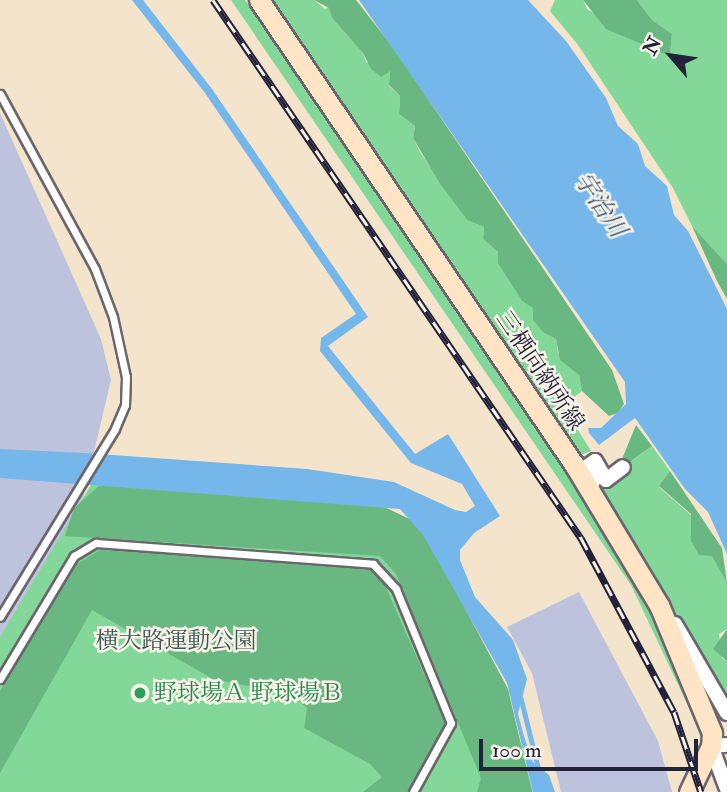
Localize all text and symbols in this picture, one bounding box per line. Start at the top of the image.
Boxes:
north arrow [636,21,706,91]
text: N [638,33,667,59]
water label: 宇治川 [568,167,632,243]
street label: 三栖向納所線 [490,306,590,436]
park label: 横大路運動公園 [96,627,256,655]
place label: 野球場Ａ 野球場Ｂ [154,679,343,707]
marker: 野球場Ａ 野球場Ｂ [132,685,148,701]
scale bar [482,726,701,770]
text: 100 m [492,737,542,764]

